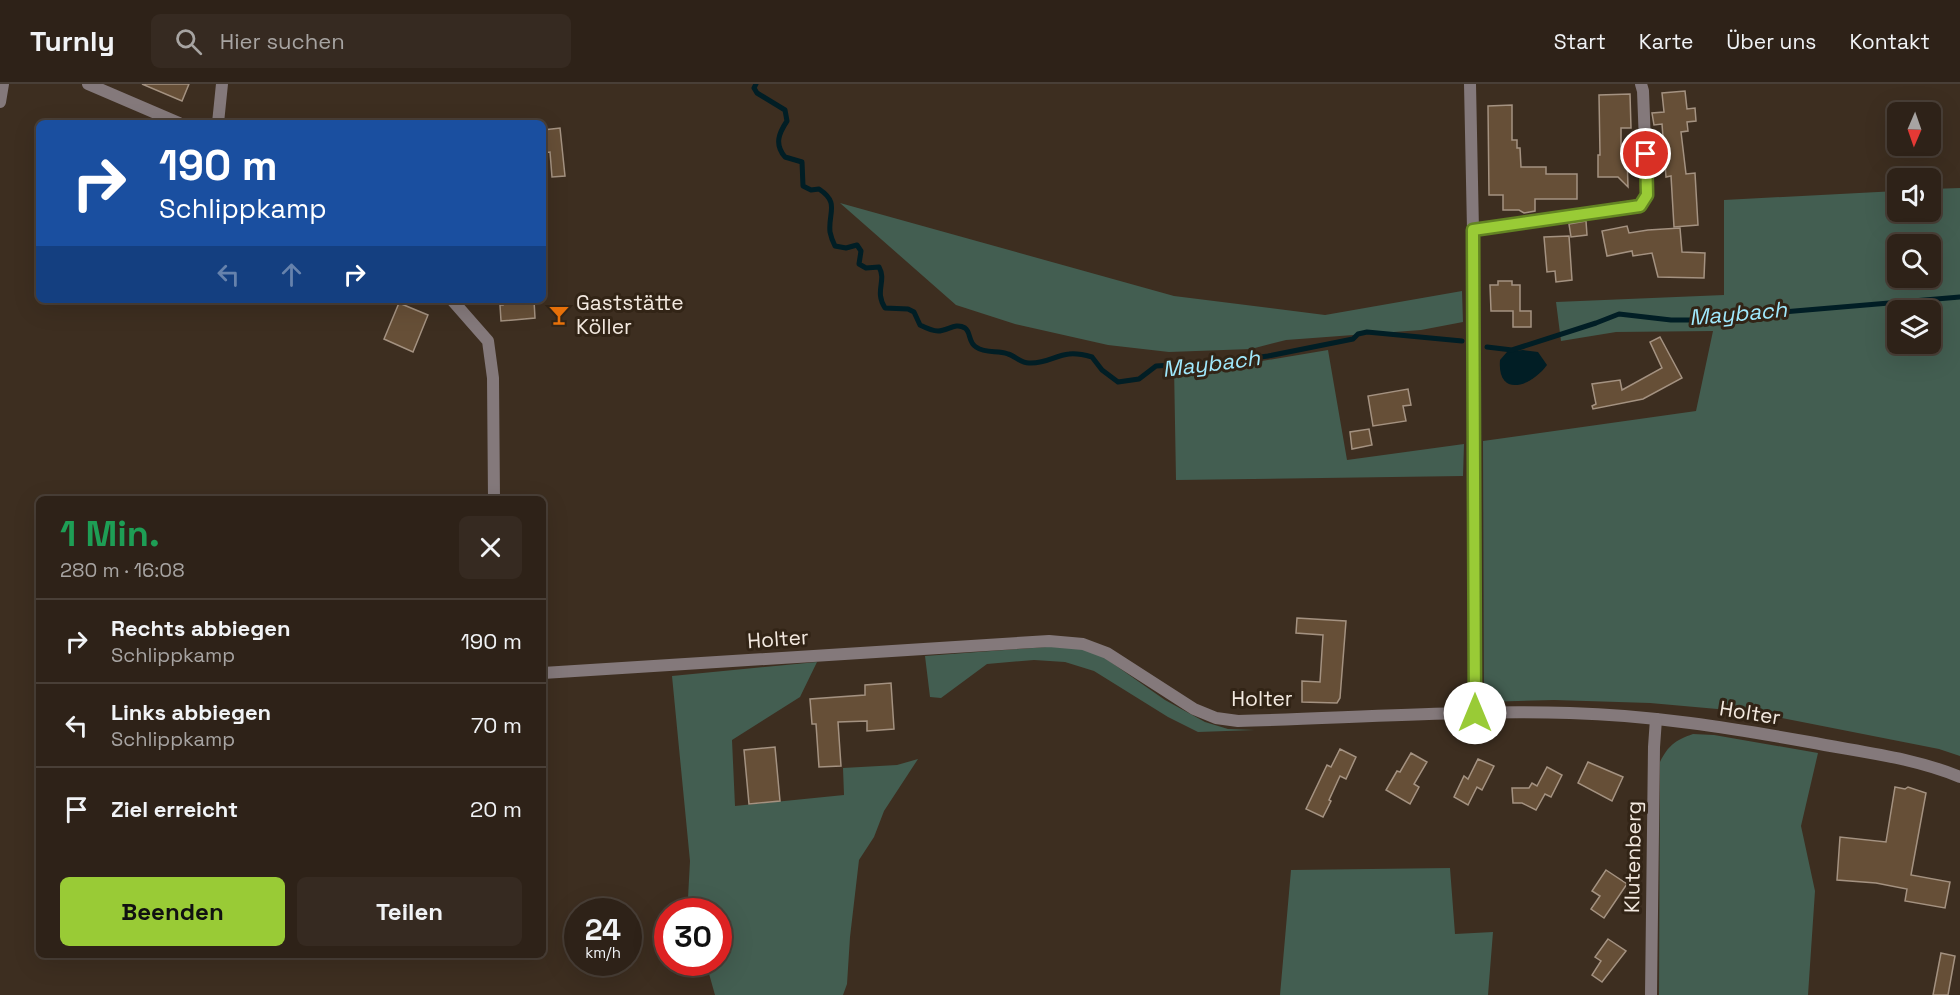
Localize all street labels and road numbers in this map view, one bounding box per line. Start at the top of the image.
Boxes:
street label: Holter [746,623,810,654]
street label: Holter [1231,685,1293,712]
street label: Holter [1718,694,1783,731]
street label: Klutenberg [1618,801,1647,913]

